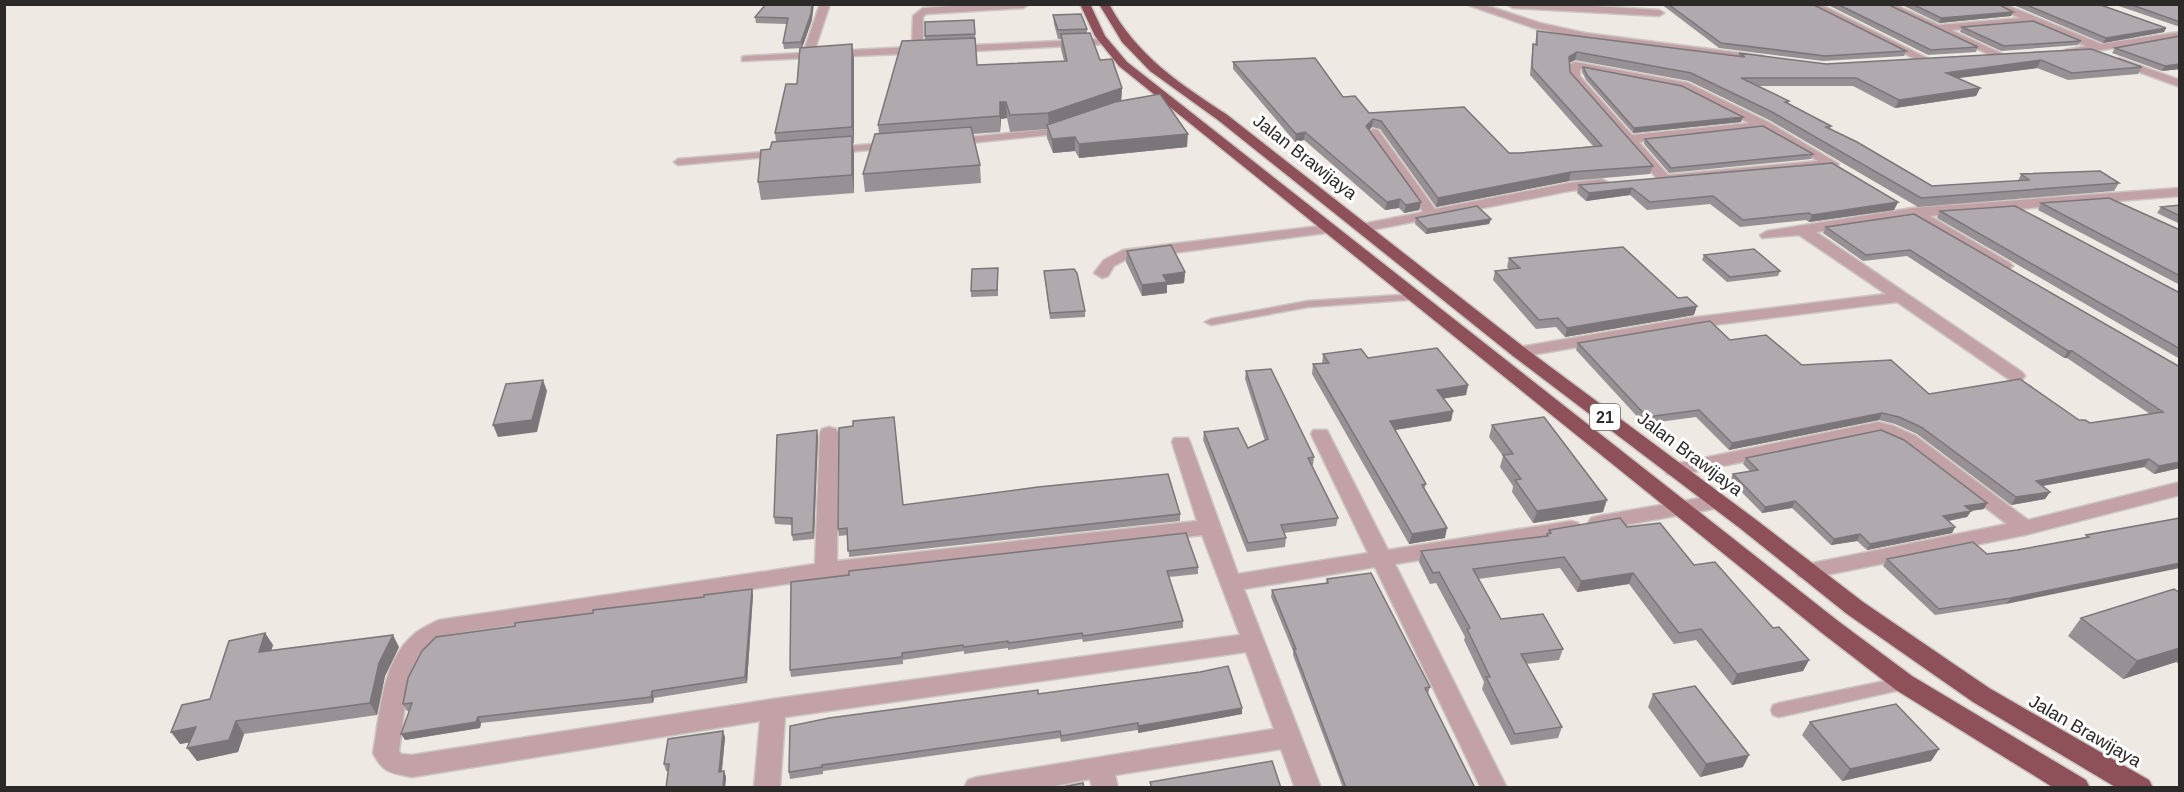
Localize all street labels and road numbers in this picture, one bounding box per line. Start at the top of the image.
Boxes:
street label: Jalan Brawijaya [1249,110,1362,204]
road number: 21 [1590,404,1620,430]
street label: Jalan Brawijaya [1634,408,1747,501]
street label: Jalan Brawijaya [2025,691,2145,772]

